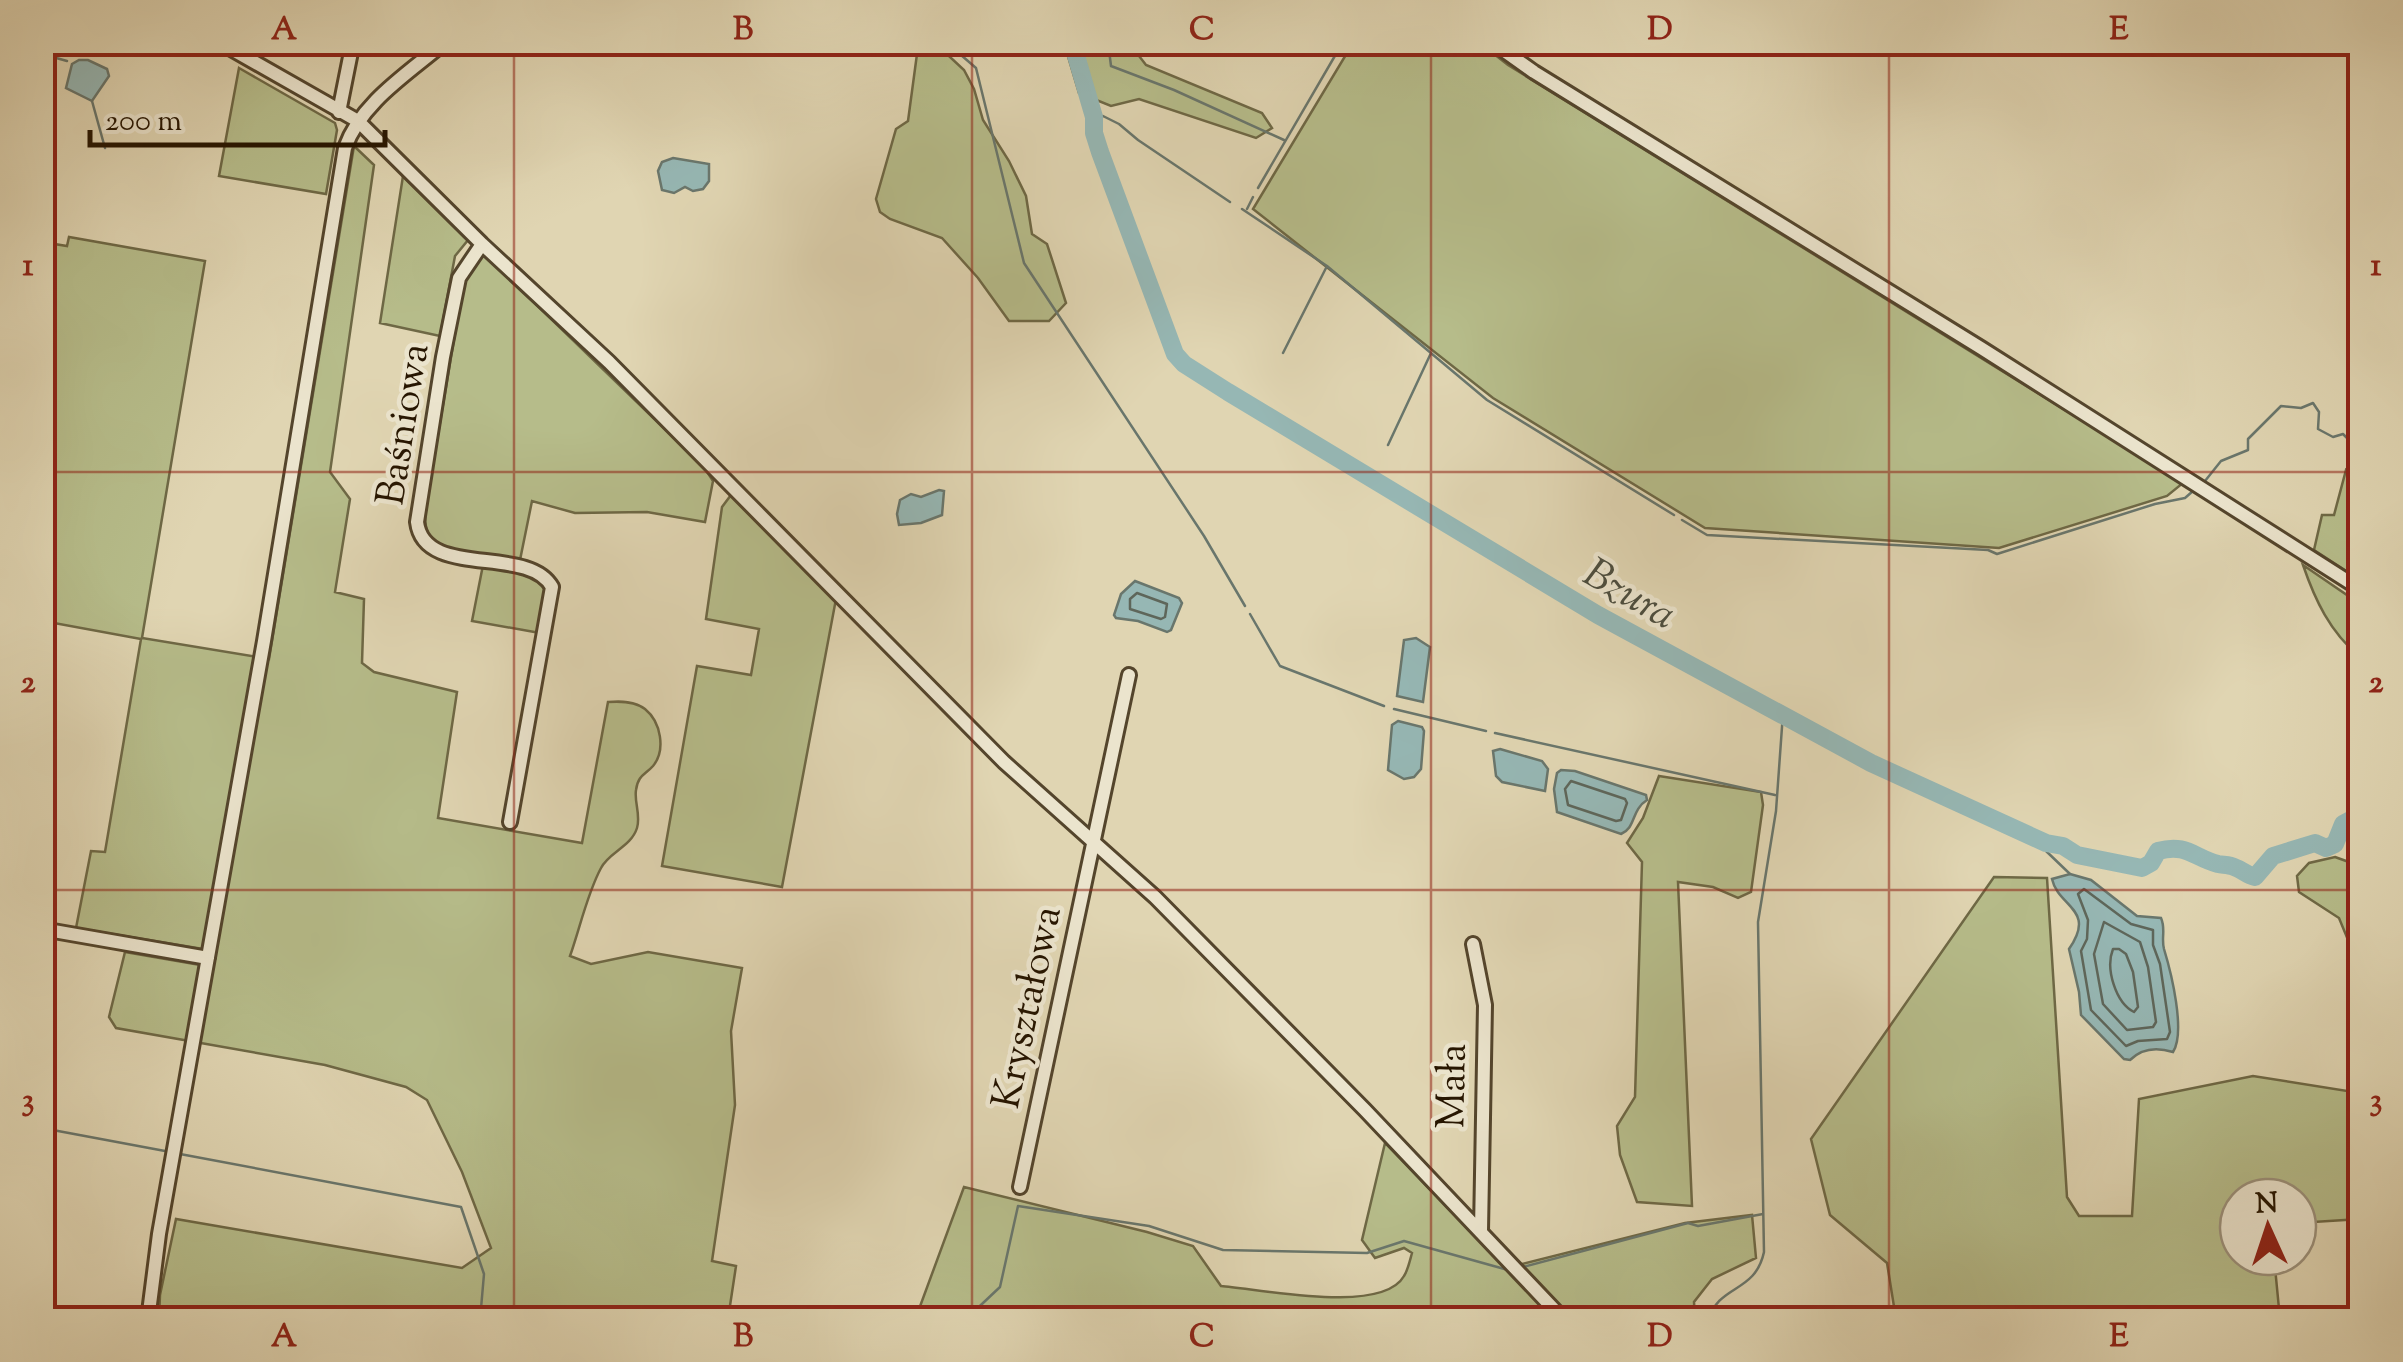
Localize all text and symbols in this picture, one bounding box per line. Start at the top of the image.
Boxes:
text: A [271,8,297,54]
text: B [733,8,753,54]
text: C [1189,8,1215,54]
text: D [1647,8,1673,54]
text: E [2109,8,2129,54]
scale bar [90,85,385,147]
text: 200 m [105,101,182,144]
text: 1 [23,244,34,290]
text: 1 [2371,244,2382,290]
street label: Baśniowa [365,340,446,510]
water label: Bzura [1571,546,1686,647]
text: 2 [21,661,36,707]
text: 2 [2369,661,2384,707]
street label: Kryształowa [980,901,1079,1115]
street label: Mała [1425,1043,1484,1129]
text: 3 [22,1079,34,1125]
text: 3 [2370,1079,2382,1125]
north arrow [2218,1177,2318,1277]
text: N [2255,1184,2279,1226]
text: A [271,1315,297,1361]
text: B [733,1315,753,1361]
text: C [1189,1315,1215,1361]
text: D [1647,1315,1673,1361]
text: E [2109,1315,2129,1361]

